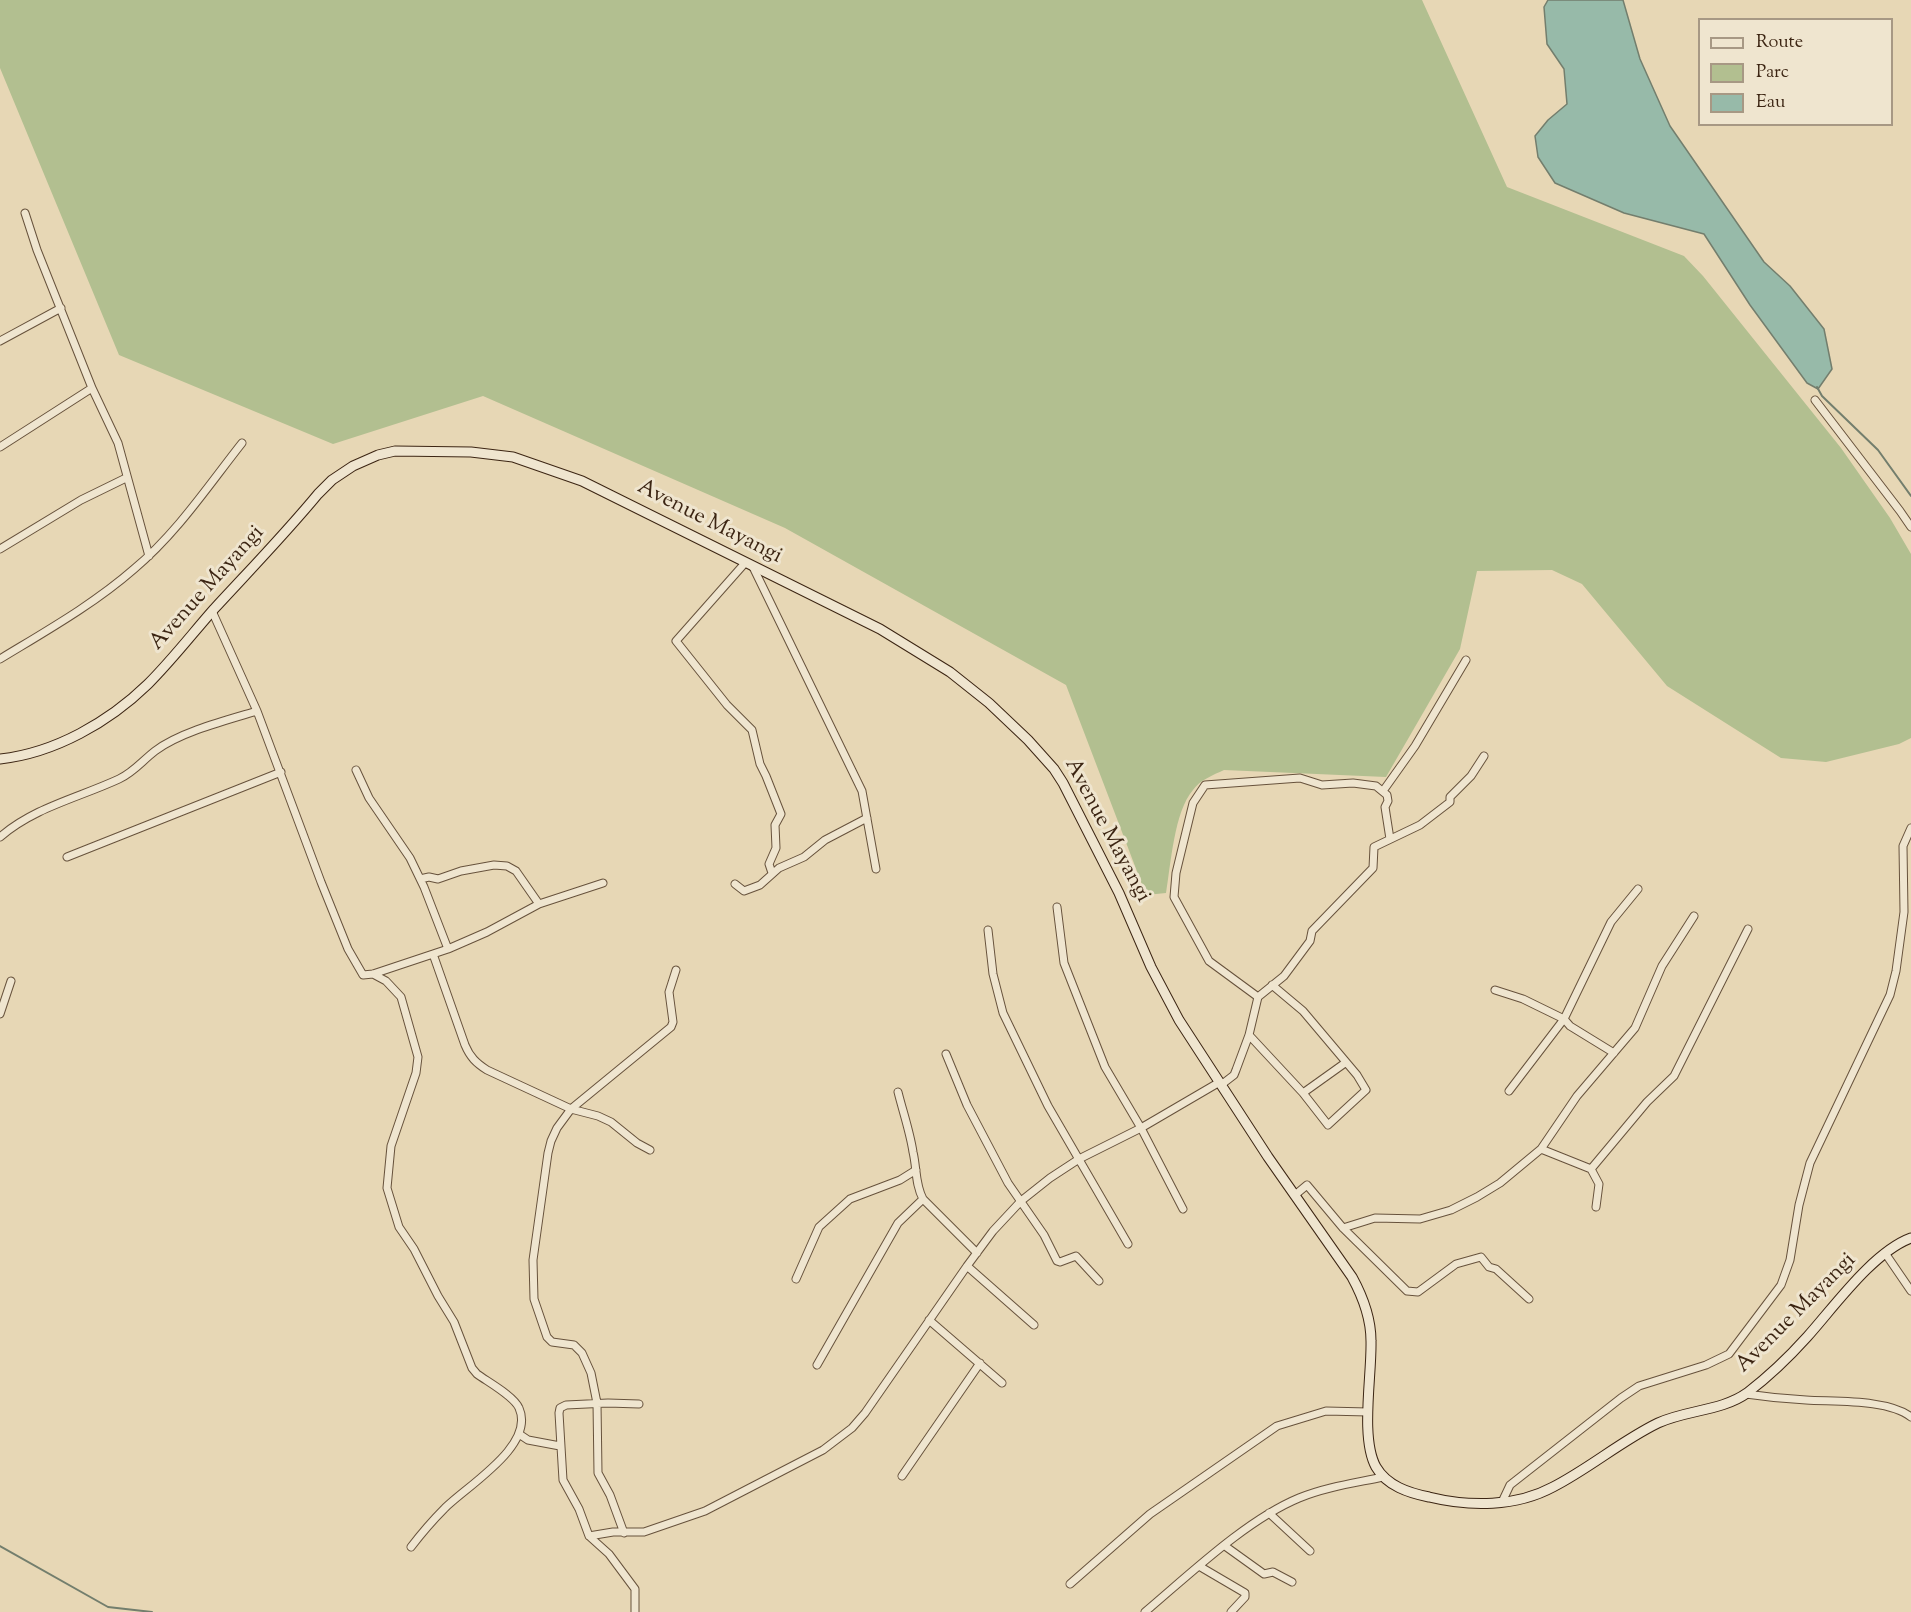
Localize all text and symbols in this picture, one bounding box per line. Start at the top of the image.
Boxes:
legend [1698,18,1893,126]
text: Route [1756,30,1803,56]
text: Parc [1756,60,1789,86]
text: Eau [1756,90,1785,116]
street label: Avenue Mayangi [632,475,786,571]
street label: Avenue Mayangi [145,521,271,657]
street label: Avenue Mayangi [1057,755,1155,907]
street label: Avenue Mayangi [1731,1248,1863,1380]

